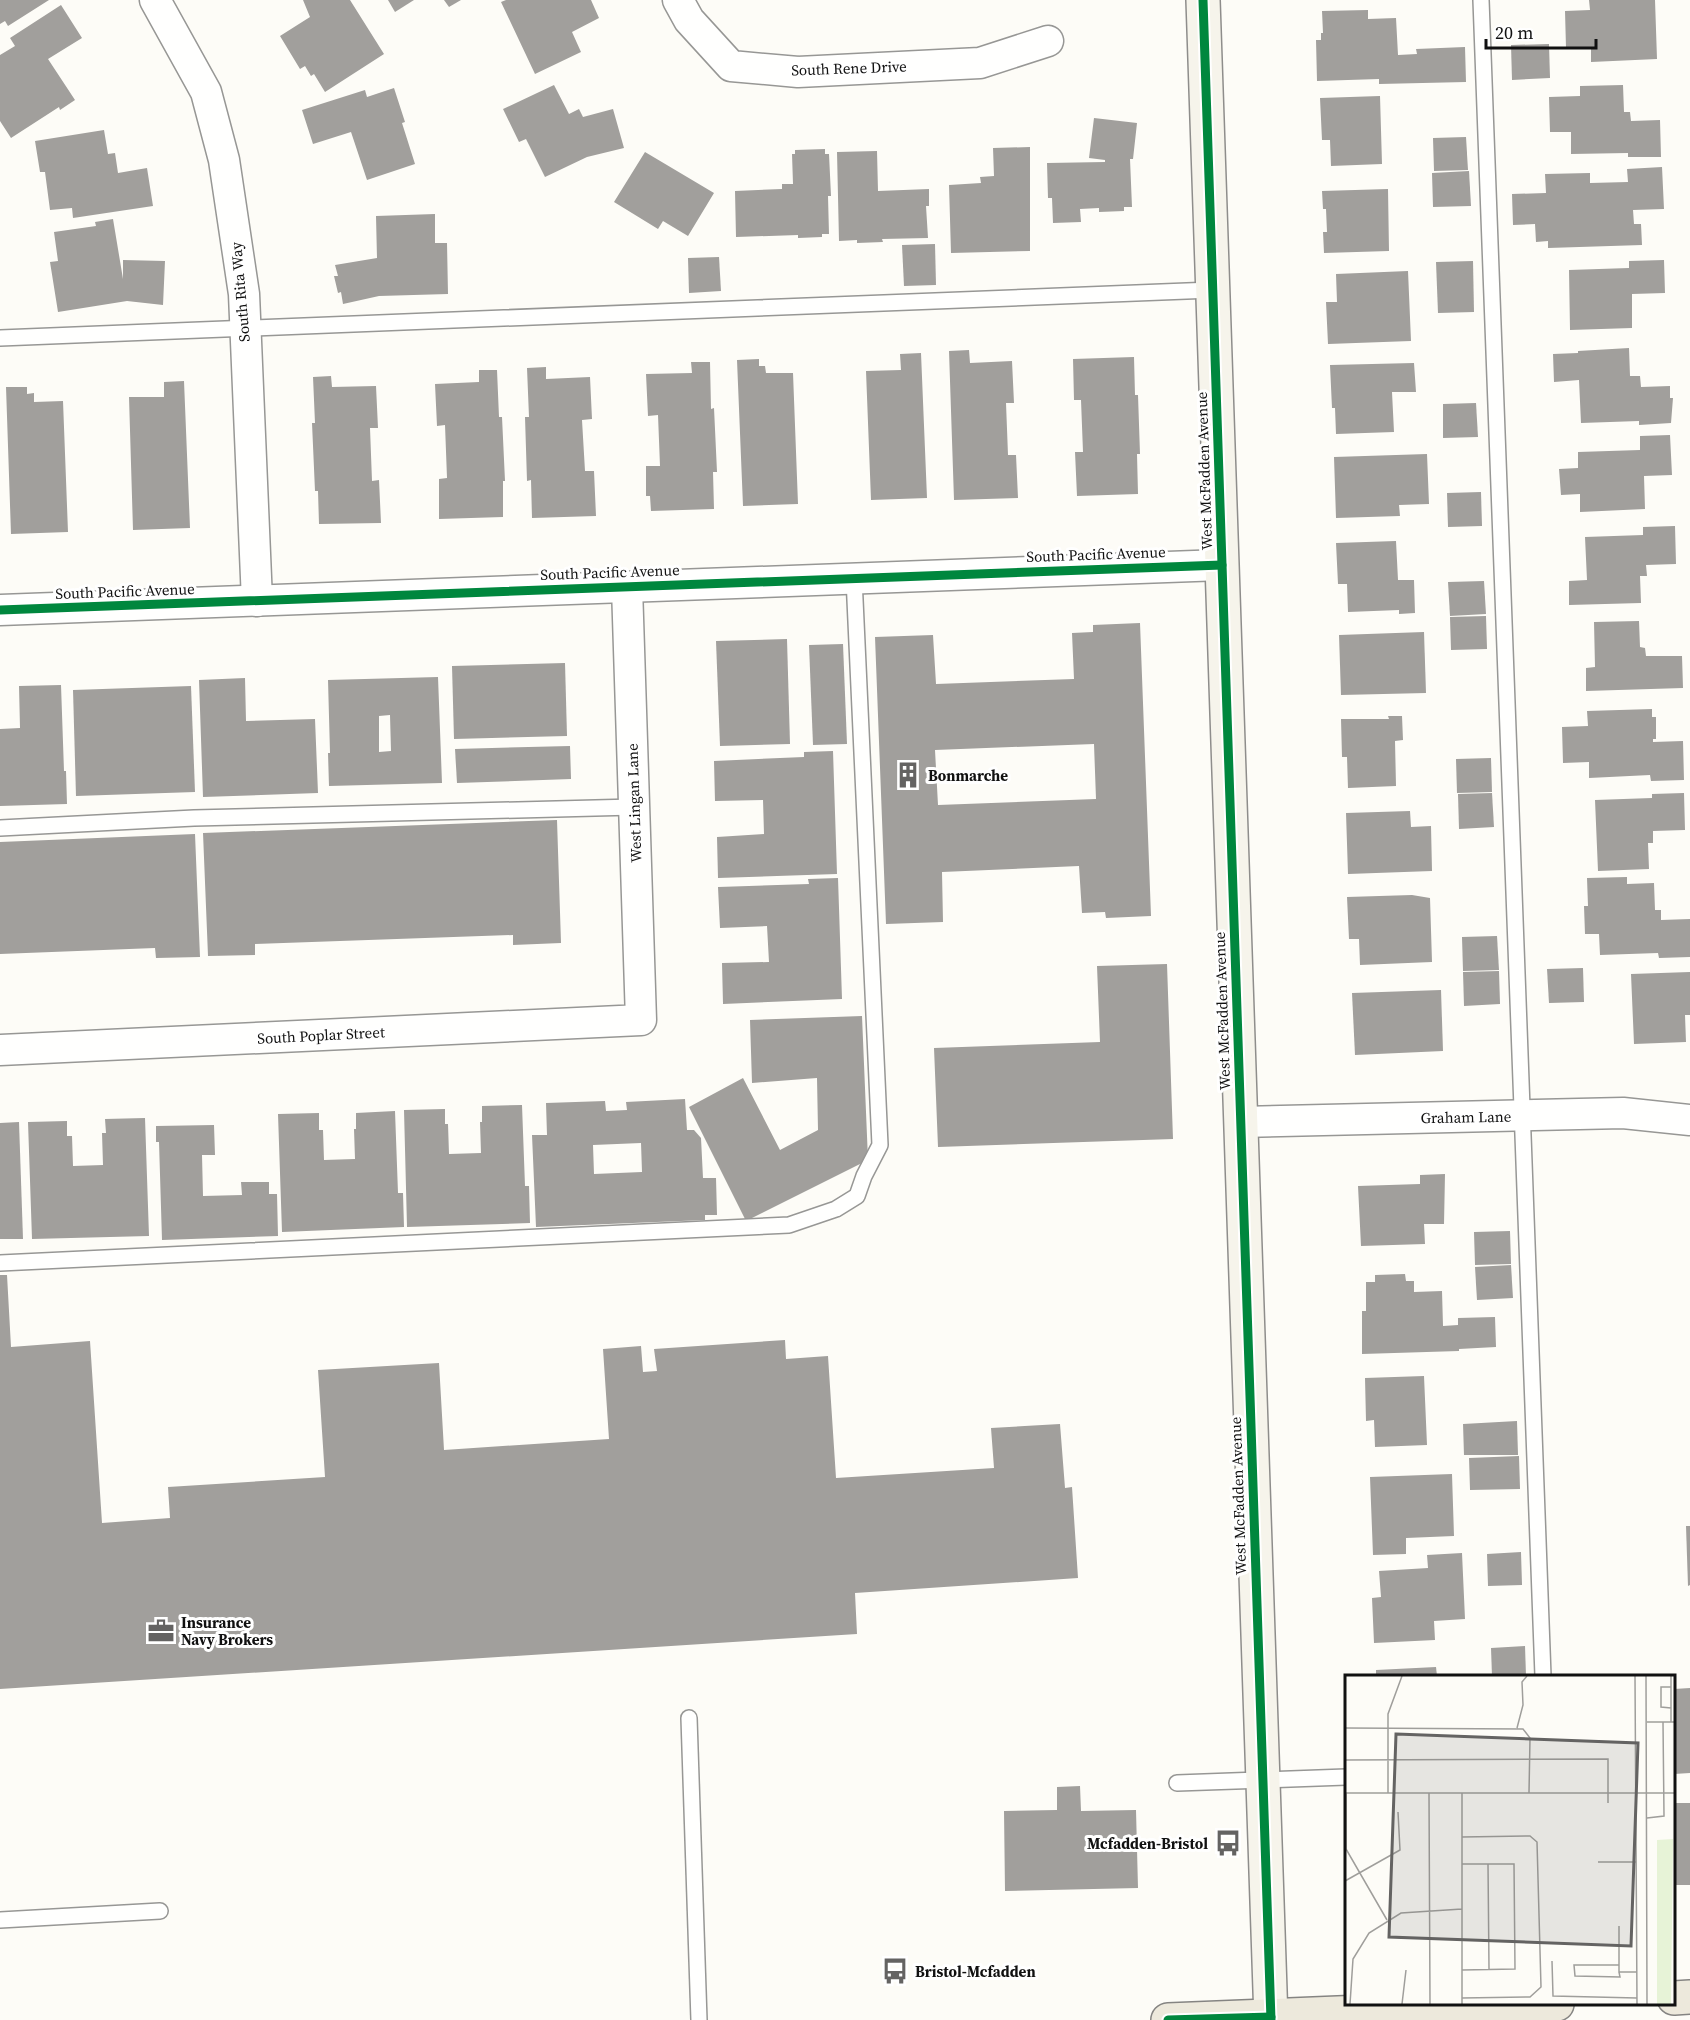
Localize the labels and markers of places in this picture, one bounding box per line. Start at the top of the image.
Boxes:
building icon: Bonmarche [893,760,923,790]
place label: Bonmarche [928,765,1008,786]
place label: Insurance Navy Brokers [181,1612,273,1650]
office icon: Insurance Navy Brokers [146,1616,176,1646]
bus stop icon: Mcfadden-Bristol [1213,1828,1243,1858]
place label: Mcfadden-Bristol [1087,1833,1208,1854]
bus stop icon: Bristol-Mcfadden [880,1956,910,1986]
place label: Bristol-Mcfadden [915,1961,1036,1982]

